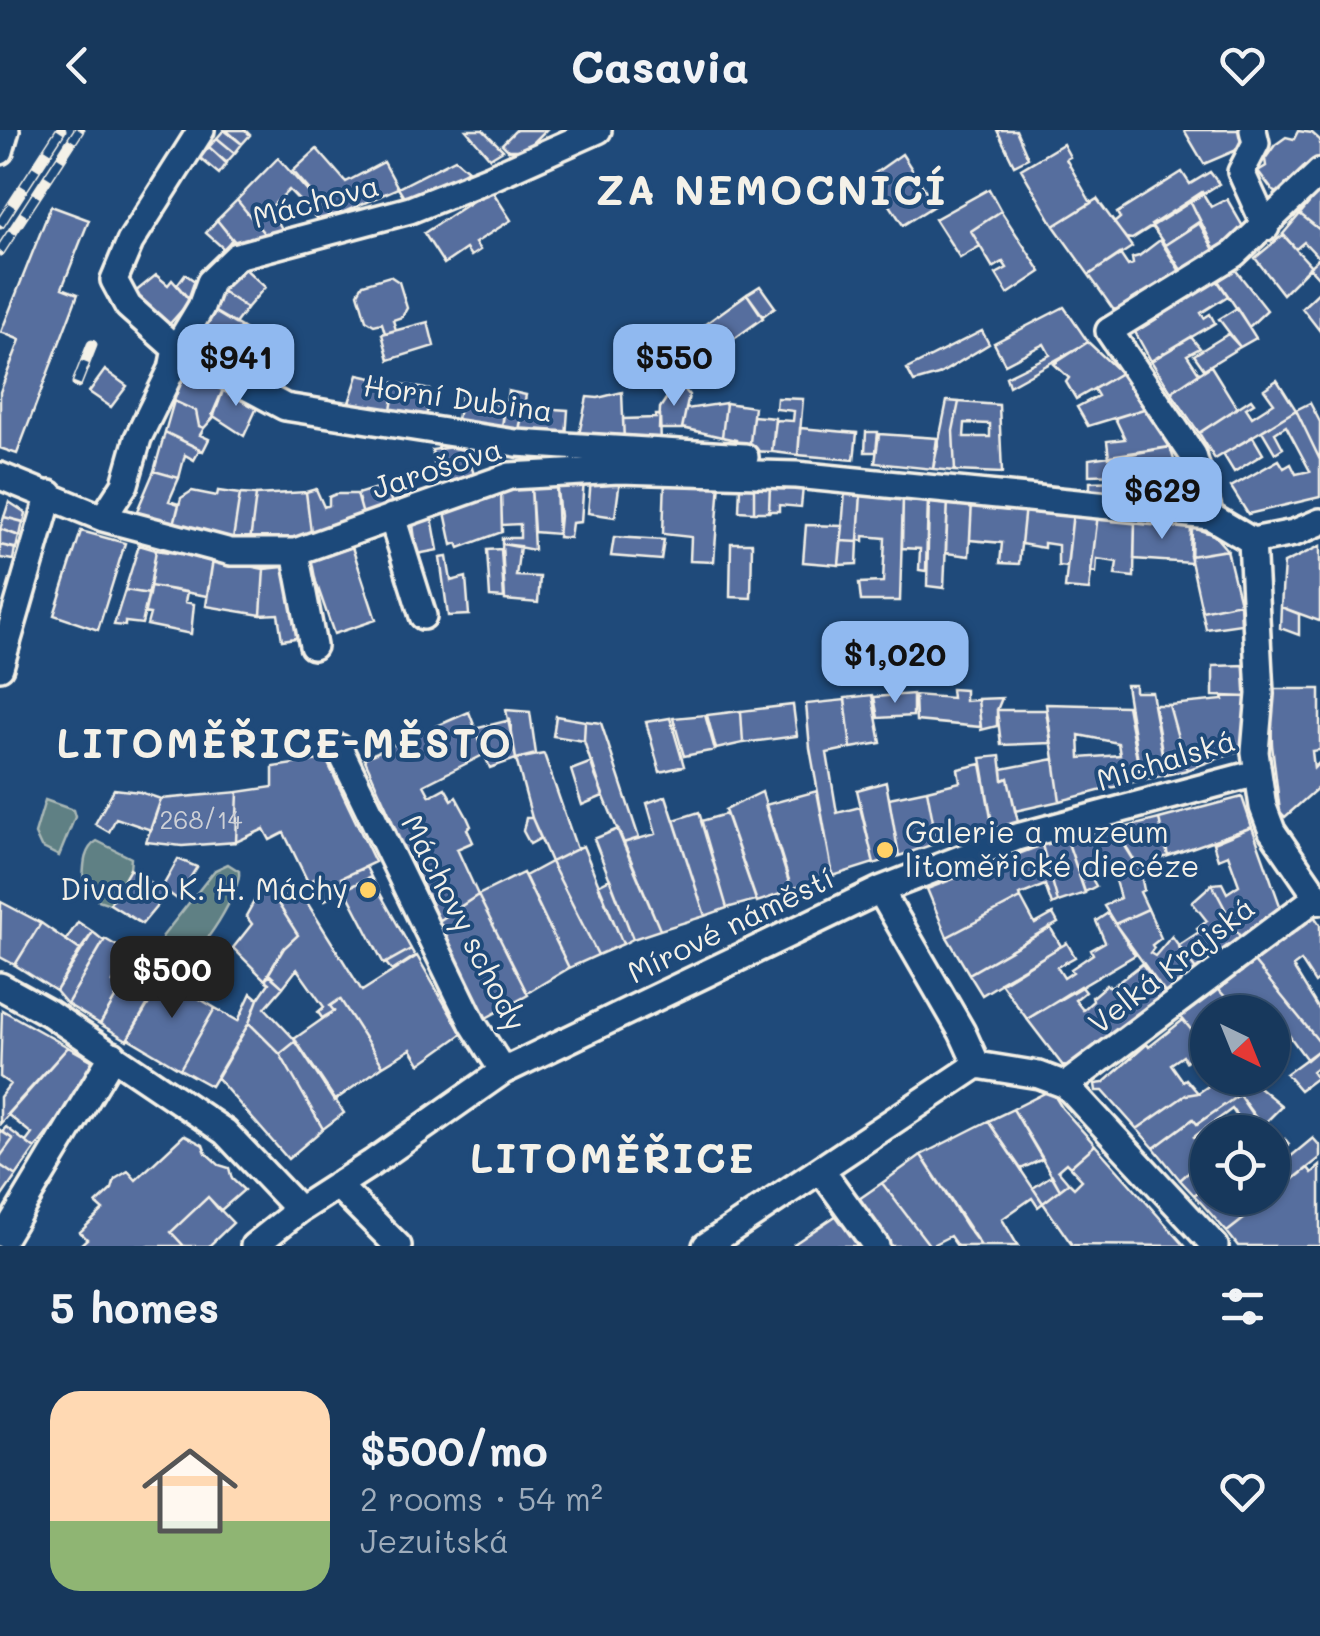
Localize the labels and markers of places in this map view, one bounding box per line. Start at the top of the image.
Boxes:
pin: $941 [177,324,295,409]
pin: $550 [615,324,733,409]
pin: $629 [1103,457,1221,542]
pin: $1,020 [814,621,976,706]
place label: Galerie a muzeum litoměřické diecéze [905,811,1199,885]
marker: Galerie a muzeum litoměřické diecéze [874,839,896,861]
place label: Divadlo K. H. Máchy [60,868,348,908]
marker: Divadlo K. H. Máchy [357,879,379,901]
pin: $500 [113,936,231,1021]

